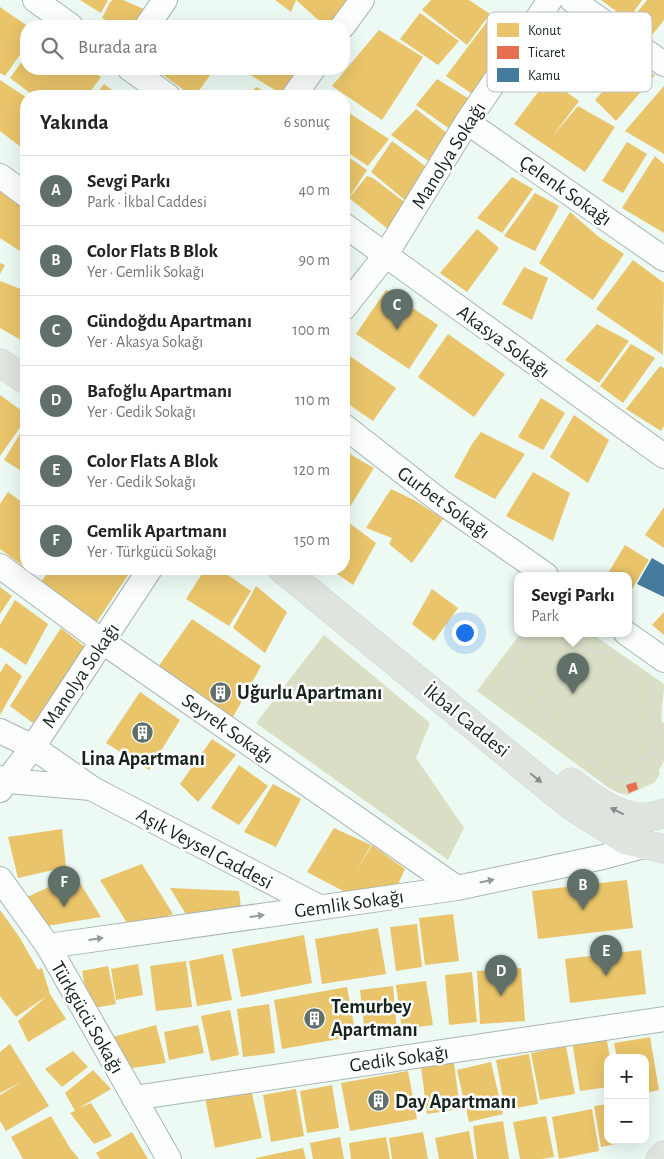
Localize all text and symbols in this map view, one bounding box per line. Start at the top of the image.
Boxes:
legend [487,12,652,92]
search box [20,20,350,75]
text: Konut [528,24,561,38]
icon: search [38,34,66,62]
text: Burada ara [78,38,157,57]
text: Ticaret [528,46,566,60]
text: Kamu [528,69,560,83]
street label: Manolya Sokağı [408,99,490,212]
text: Yakında [40,112,109,133]
text: 6 sonuç [284,114,330,130]
street label: Çelenk Sokağı [516,152,615,230]
text: Sevgi Parkı [87,172,170,191]
text: A [51,182,61,198]
text: 40 m [298,182,330,198]
text: Park · İkbal Caddesi [87,194,207,210]
text: Color Flats B Blok [87,242,218,261]
text: B [51,252,61,268]
text: 90 m [299,252,330,268]
text: Yer · Gemlik Sokağı [87,264,204,280]
pin: C [381,289,413,330]
street label: Akasya Sokağı [453,302,553,382]
text: Gündoğdu Apartmanı [87,312,252,331]
text: C [52,322,60,338]
text: 100 m [292,322,330,338]
text: Yer · Akasya Sokağı [87,334,203,350]
text: Bafoğlu Apartmanı [87,382,232,401]
text: D [51,392,61,408]
text: 110 m [295,392,330,408]
text: Yer · Gedik Sokağı [87,404,196,420]
text: Color Flats A Blok [87,452,218,471]
text: E [52,462,60,478]
text: 120 m [293,462,330,478]
street label: Gurbet Sokağı [394,463,493,543]
text: Yer · Gedik Sokağı [87,474,196,490]
text: Gemlik Apartmanı [87,522,227,541]
text: F [52,532,60,548]
text: 150 m [294,532,330,548]
text: Yer · Türkgücü Sokağı [87,544,217,560]
popup [514,572,632,637]
text: Sevgi Parkı [531,586,615,605]
text: Park [531,608,559,624]
street label: Manolya Sokağı [38,619,123,732]
your location [452,620,478,646]
pin: A [557,653,589,694]
building icon: Uğurlu Apartmanı [209,680,233,704]
street label: İkbal Caddesi [420,680,513,761]
place label: Uğurlu Apartmanı [237,683,382,703]
street label: Seyrek Sokağı [178,690,277,767]
building icon: Lina Apartmanı [131,720,155,744]
place label: Lina Apartmanı [81,749,205,769]
one-way arrow [530,772,543,783]
street label: Aşık Veysel Caddesi [133,805,276,893]
one-way arrow [610,806,624,814]
pin: F [48,866,80,907]
pin: B [567,869,599,910]
one-way arrow [479,877,495,885]
street label: Gemlik Sokağı [293,886,405,922]
one-way arrow [249,912,265,920]
one-way arrow [88,935,104,943]
pin: E [590,935,622,976]
pin: D [485,955,517,996]
street label: Türkgücü Sokağı [47,958,127,1077]
place label: Temurbey Apartmanı [331,997,418,1040]
building icon: Temurbey Apartmanı [303,1006,327,1030]
street label: Gedik Sokağı [348,1042,450,1076]
map controls [604,1054,649,1144]
button: + [604,1054,649,1099]
building icon: Day Apartmanı [367,1089,391,1113]
place label: Day Apartmanı [395,1092,516,1112]
button: − [604,1099,649,1144]

